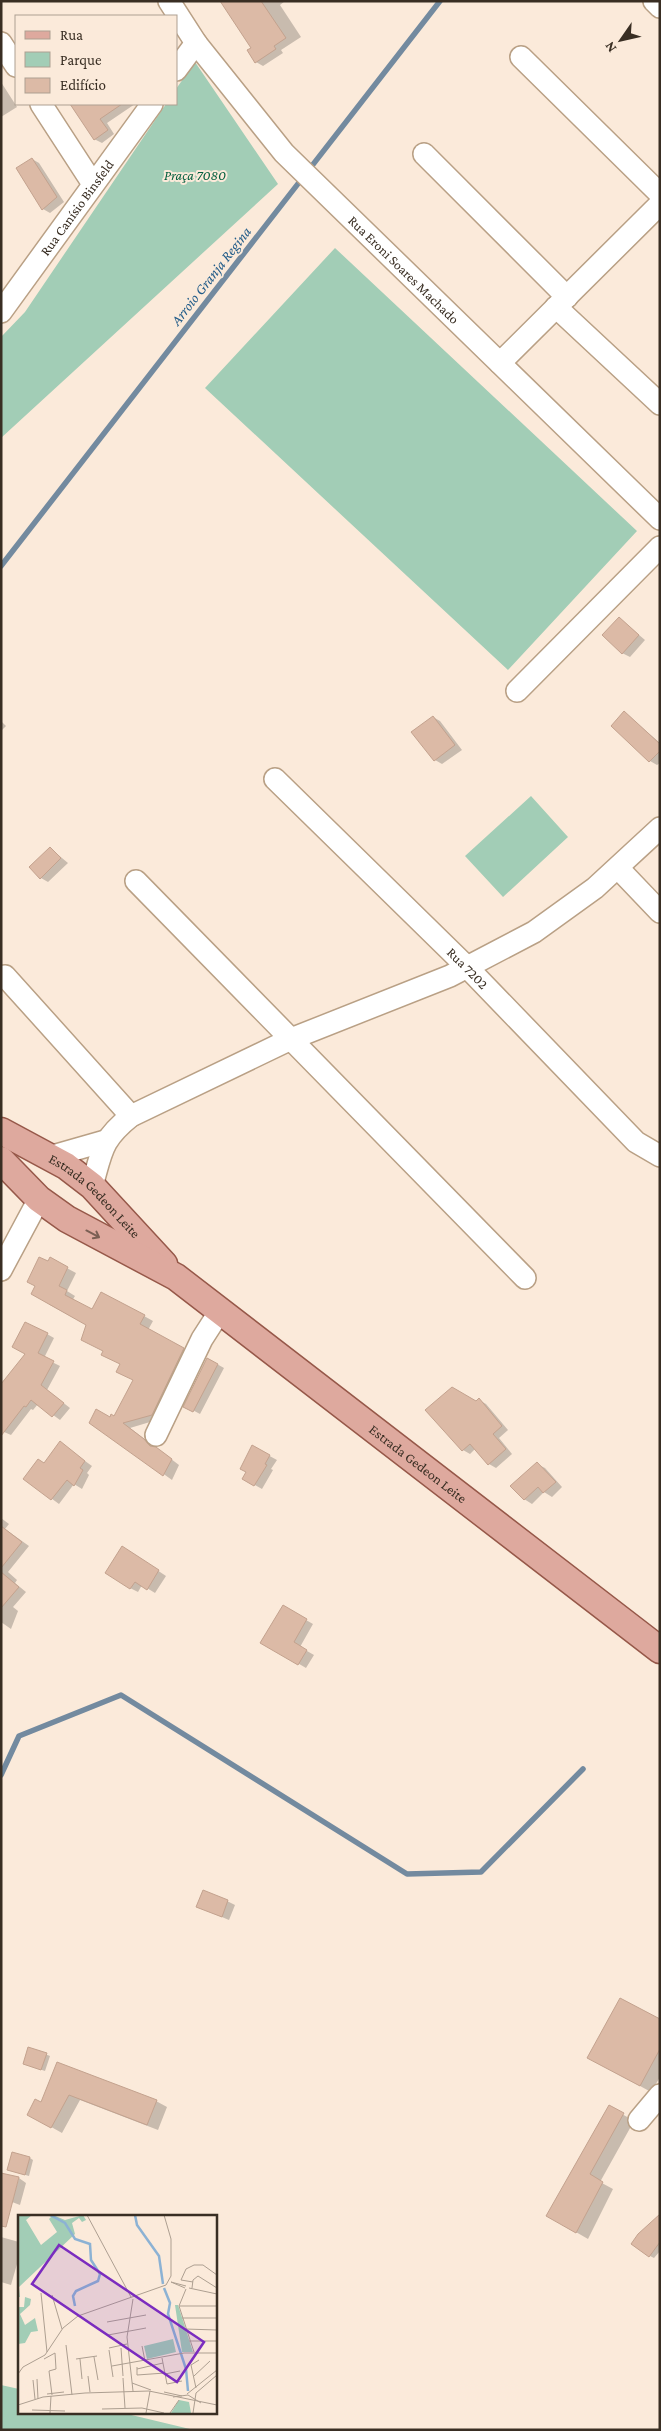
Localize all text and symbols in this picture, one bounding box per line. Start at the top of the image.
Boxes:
legend [15,15,178,105]
north arrow [596,15,646,65]
text: Rua [60,27,83,43]
text: N [601,38,620,56]
text: Parque [60,52,102,69]
text: Edifício [60,77,106,93]
street label: Rua Canísio Binsfeld [37,156,117,259]
park label: Praça 7080 [164,167,226,183]
street label: Rua Eroni Soares Machado [345,212,463,327]
water label: Arroio Granja Regina [167,224,255,330]
street label: Rua 7202 [444,944,492,992]
street label: Estrada Gedeon Leite [46,1150,144,1241]
one-way arrow [86,1229,100,1239]
street label: Estrada Gedeon Leite [366,1421,470,1506]
inset map [18,2215,216,2414]

